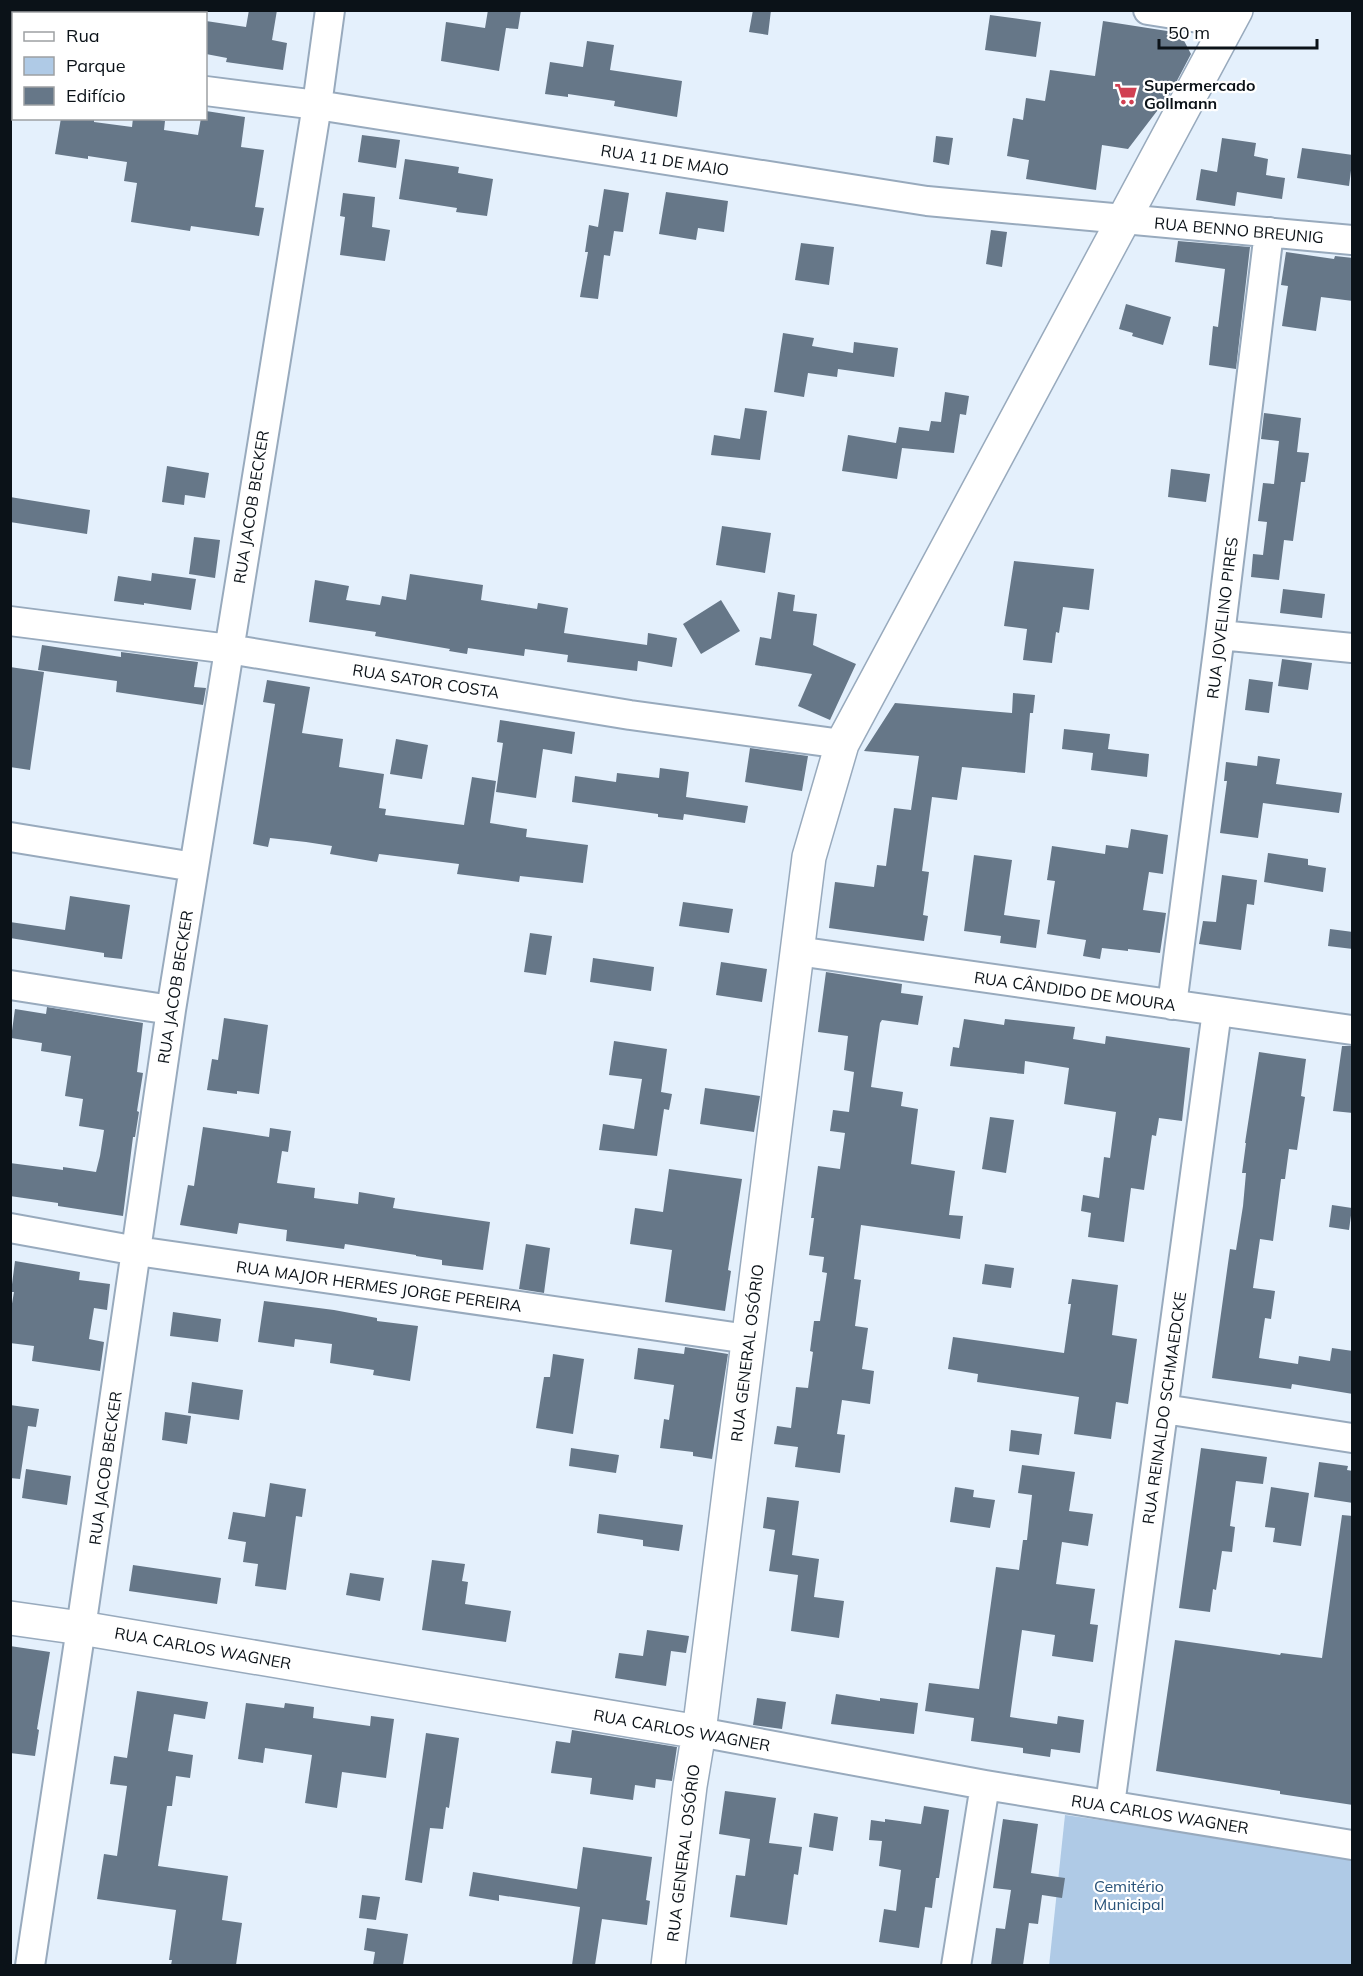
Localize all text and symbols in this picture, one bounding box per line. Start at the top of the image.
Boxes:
legend [12,12,207,120]
scale bar [1159,12,1316,50]
text: 50 m [1168,21,1210,44]
text: Rua [66,24,100,47]
text: Parque [66,54,125,77]
place label: Supermercado Gollmann [1144,75,1255,113]
supermarket icon: Supermercado Gollmann [1113,81,1139,107]
text: Edifício [66,84,125,107]
street label: RUA 11 DE MAIO [599,140,731,180]
street label: RUA BENNO BREUNIG [1153,213,1325,247]
street label: RUA JACOB BECKER [229,429,273,585]
street label: RUA JOVELINO PIRES [1202,536,1242,700]
street label: RUA SATOR COSTA [351,660,501,703]
street label: RUA JACOB BECKER [153,909,197,1065]
street label: RUA CÂNDIDO DE MOURA [973,967,1177,1015]
street label: RUA MAJOR HERMES JORGE PEREIRA [235,1256,523,1316]
street label: RUA GENERAL OSÓRIO [726,1263,768,1443]
street label: RUA REINALDO SCHMAEDCKE [1138,1290,1190,1526]
street label: RUA JACOB BECKER [84,1390,126,1546]
street label: RUA CARLOS WAGNER [113,1623,293,1673]
street label: RUA CARLOS WAGNER [592,1705,772,1755]
street label: RUA GENERAL OSÓRIO [662,1763,704,1943]
street label: RUA CARLOS WAGNER [1070,1790,1250,1838]
park label: Cemitério Municipal [1094,1876,1164,1914]

